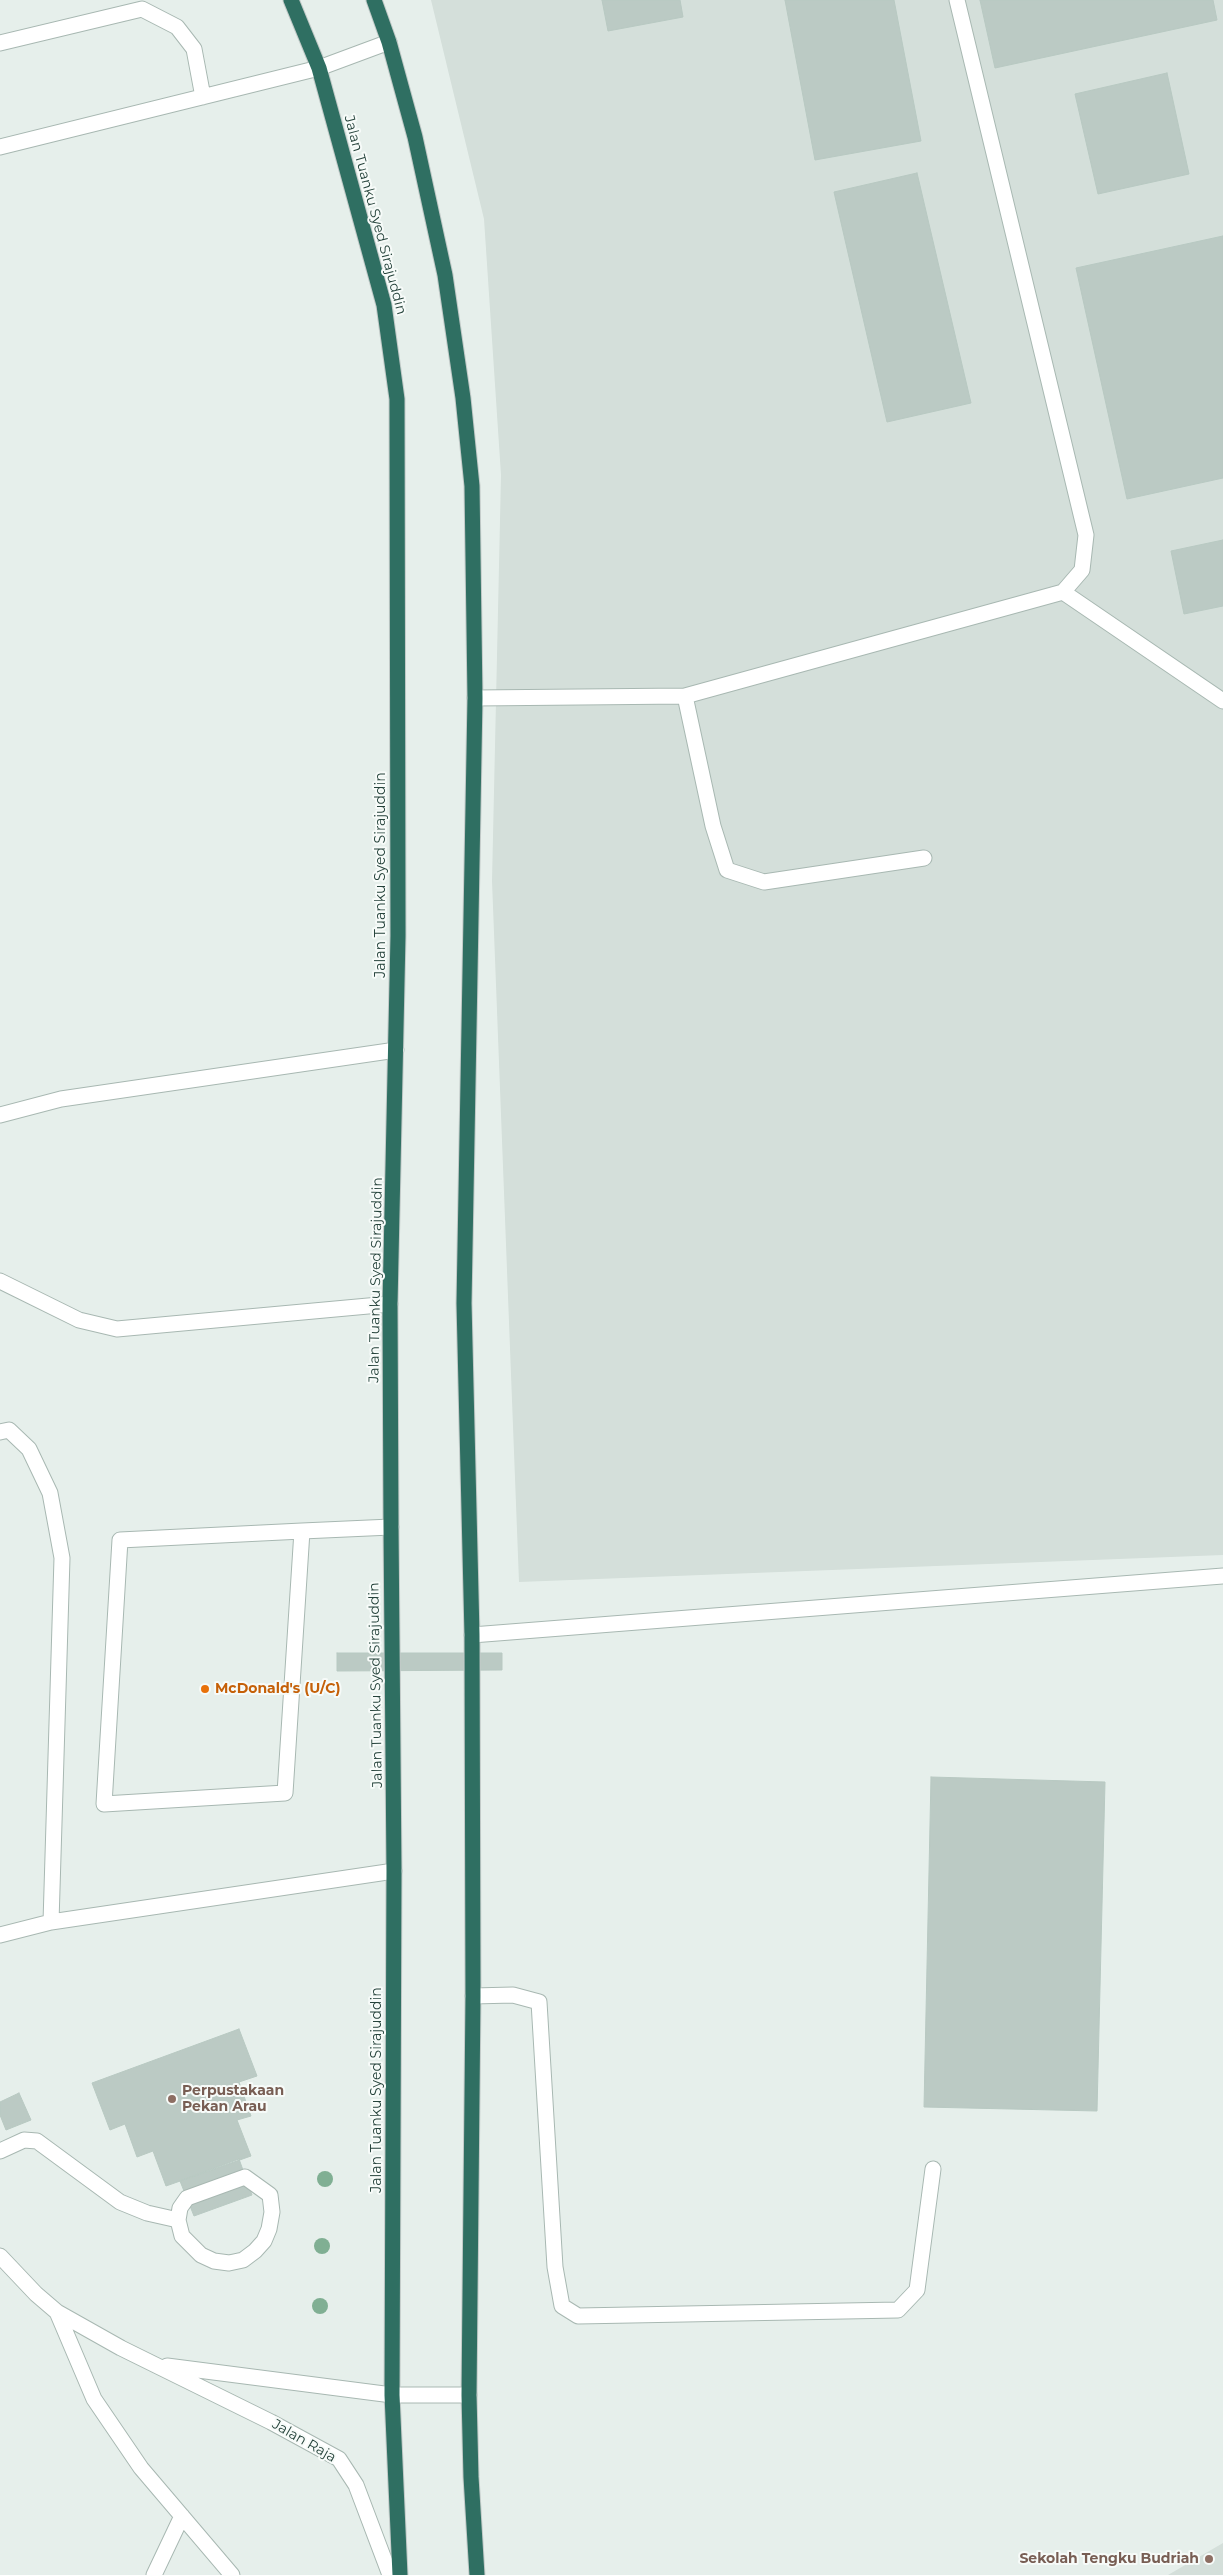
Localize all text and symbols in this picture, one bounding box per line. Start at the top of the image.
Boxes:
street label: Jalan Tuanku Syed Sirajuddin [340,114,410,316]
street label: Jalan Tuanku Syed Sirajuddin [373,772,389,978]
street label: Jalan Tuanku Syed Sirajuddin [366,1177,386,1383]
street label: Jalan Tuanku Syed Sirajuddin [366,1582,386,1788]
place label: McDonald's (U/C) [215,1681,340,1697]
marker: McDonald's (U/C) [199,1683,211,1695]
street label: Jalan Tuanku Syed Sirajuddin [369,1987,385,2193]
place label: Perpustakaan Pekan Arau [182,2083,284,2116]
marker: Perpustakaan Pekan Arau [166,2093,178,2105]
street label: Jalan Raja [269,2416,339,2466]
place label: Sekolah Tengku Budriah [1019,2551,1199,2567]
marker: Sekolah Tengku Budriah [1203,2553,1215,2565]

